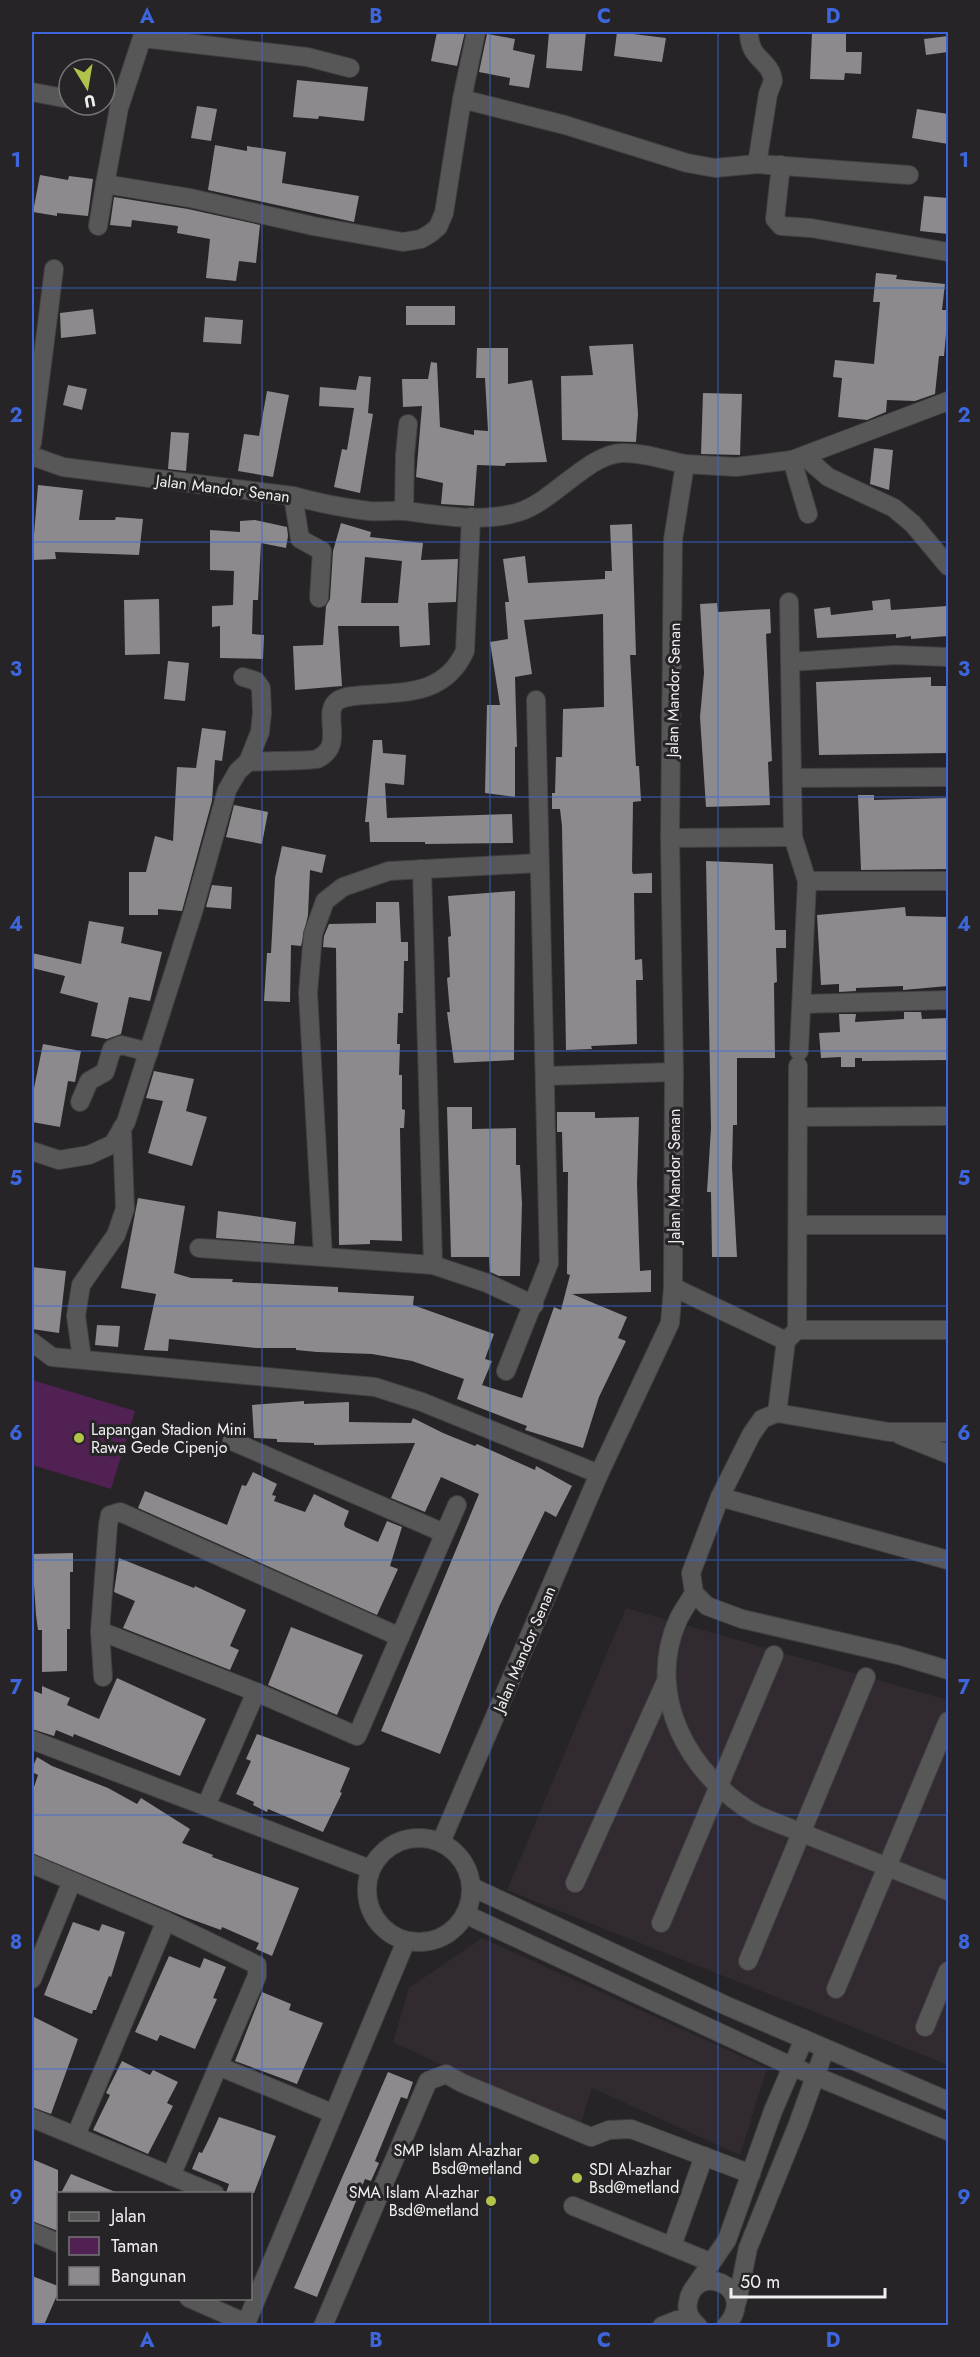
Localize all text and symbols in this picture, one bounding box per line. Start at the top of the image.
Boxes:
text: A [139,2,155,31]
text: B [369,2,383,31]
text: C [597,2,611,31]
text: D [826,2,840,31]
north arrow [57,57,117,117]
text: U [82,89,97,114]
text: 1 [11,146,21,175]
text: 1 [959,146,969,175]
text: 2 [9,401,23,430]
text: 2 [957,401,971,430]
street label: Jalan Mandor Senan [153,469,291,508]
street label: Jalan Mandor Senan [661,622,686,760]
text: 3 [10,655,22,684]
text: 3 [958,655,970,684]
text: 4 [9,910,23,939]
text: 4 [957,910,971,939]
street label: Jalan Mandor Senan [663,1109,686,1245]
text: 5 [10,1164,23,1193]
text: 5 [958,1164,971,1193]
place label: Lapangan Stadion Mini Rawa Gede Cipenjo [91,1418,246,1459]
text: 6 [9,1419,23,1448]
text: 6 [957,1419,971,1448]
marker: Lapangan Stadion Mini Rawa Gede Cipenjo [72,1431,86,1445]
street label: Jalan Mandor Senan [487,1583,561,1718]
text: 7 [10,1673,23,1702]
text: 7 [958,1673,971,1702]
text: 8 [10,1928,22,1957]
text: 8 [958,1928,970,1957]
place label: SMP Islam Al-azhar Bsd@metland [393,2139,523,2180]
marker: SMP Islam Al-azhar Bsd@metland [527,2152,541,2166]
place label: SDI Al-azhar Bsd@metland [589,2158,679,2199]
marker: SDI Al-azhar Bsd@metland [570,2171,584,2185]
place label: SMA Islam Al-azhar Bsd@metland [349,2181,480,2222]
text: 9 [9,2183,23,2212]
text: 9 [957,2183,971,2212]
legend [57,2192,252,2300]
marker: SMA Islam Al-azhar Bsd@metland [484,2194,498,2208]
text: Jalan [109,2203,146,2229]
text: Taman [111,2233,158,2259]
scale bar [731,2261,886,2299]
text: Bangunan [111,2263,186,2289]
text: 50 m [740,2269,780,2295]
text: A [139,2326,155,2355]
text: B [369,2326,383,2355]
text: C [597,2326,611,2355]
text: D [826,2326,840,2355]

